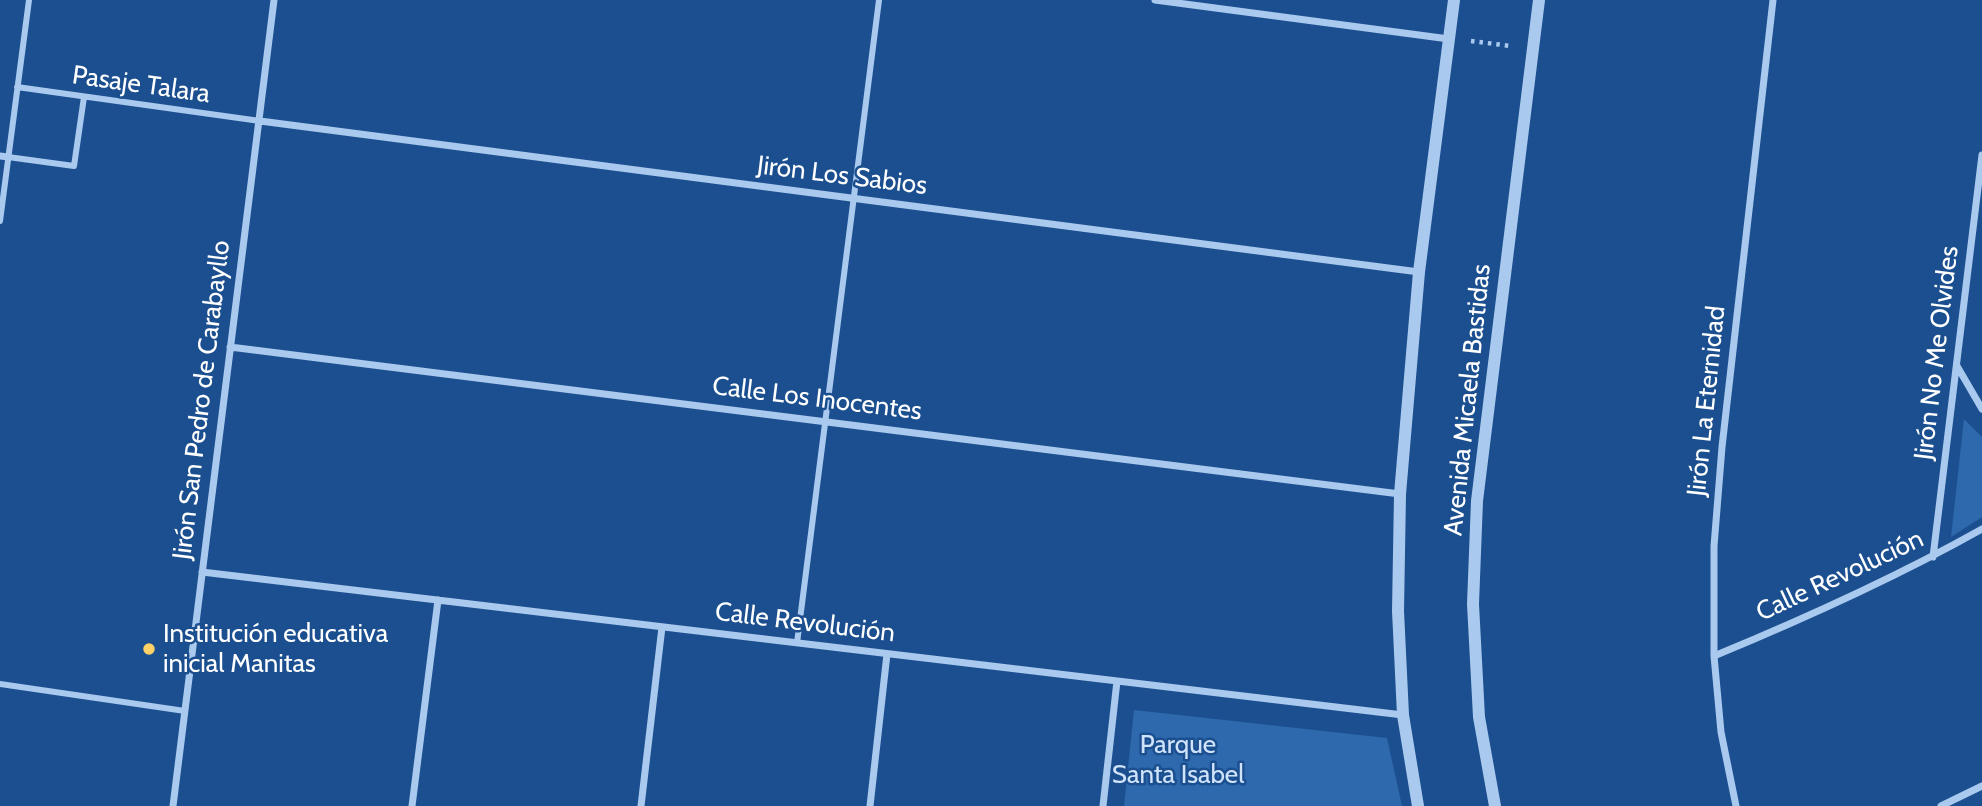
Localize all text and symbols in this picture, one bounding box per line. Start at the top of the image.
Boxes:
street label: Pasaje Talara [70,60,212,110]
street label: Jirón Los Sabios [755,150,929,202]
street label: Jirón San Pedro de Carabayllo [167,239,237,561]
street label: Jirón No Me Olvides [1908,244,1966,462]
street label: Avenida Micaela Bastidas [1438,263,1498,537]
street label: Jirón La Eternidad [1681,304,1733,498]
street label: Calle Los Inocentes [711,371,923,427]
street label: Calle Revolución [1751,524,1929,628]
street label: Calle Revolución [713,596,897,650]
place label: Institución educativa inicial Manitas [163,618,388,680]
marker: Institución educativa inicial Manitas [141,641,157,657]
park label: Parque Santa Isabel [1112,729,1244,790]

